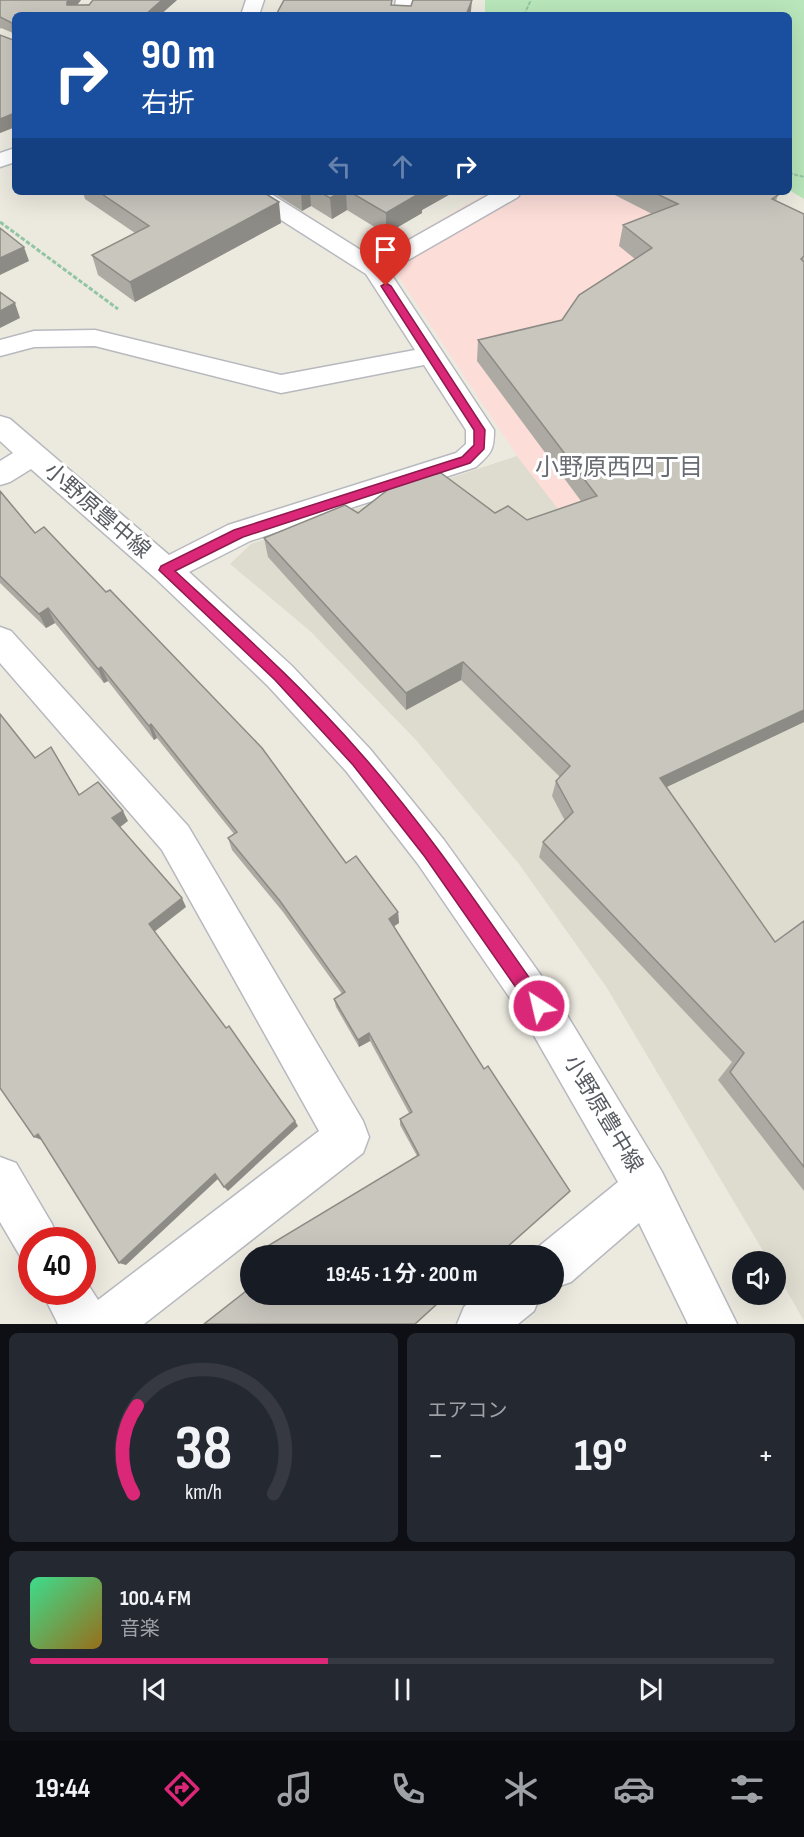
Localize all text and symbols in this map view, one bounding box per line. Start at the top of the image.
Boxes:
text: 90 m [141,30,215,81]
icon: right [42,36,120,114]
text: 右折 [141,88,195,120]
icon: left [323,150,356,183]
icon: ahead [386,150,419,183]
icon: right [449,150,482,183]
pin [360,224,411,286]
icon: arrive [369,233,402,266]
district label: 小野原西四丁目 [535,453,703,482]
street label: 小野原豊中線 [38,458,156,564]
position arrow [507,974,571,1038]
street label: 小野原豊中線 [557,1050,649,1178]
speed limit sign: 40 [18,1227,96,1305]
map controls [732,1251,786,1305]
button: sound [732,1251,786,1305]
text: 19:45 · 1 分 · 200 m [327,1261,477,1288]
text: エアコン [428,1399,508,1423]
text: 38 [175,1412,232,1487]
text: 19° [574,1429,627,1484]
text: − [428,1436,444,1476]
text: + [758,1436,774,1476]
text: km/h [185,1481,222,1506]
text: 100.4 FM [120,1585,191,1612]
text: 音楽 [120,1617,160,1641]
icon: previous [138,1673,171,1706]
icon: pause [386,1673,419,1706]
icon: next [634,1673,667,1706]
icon: directions [161,1768,203,1810]
icon: music [274,1768,316,1810]
icon: phone [387,1768,429,1810]
icon: climate [500,1768,542,1810]
icon: car [613,1768,655,1810]
icon: filters [726,1768,768,1810]
text: 19:44 [36,1773,90,1805]

